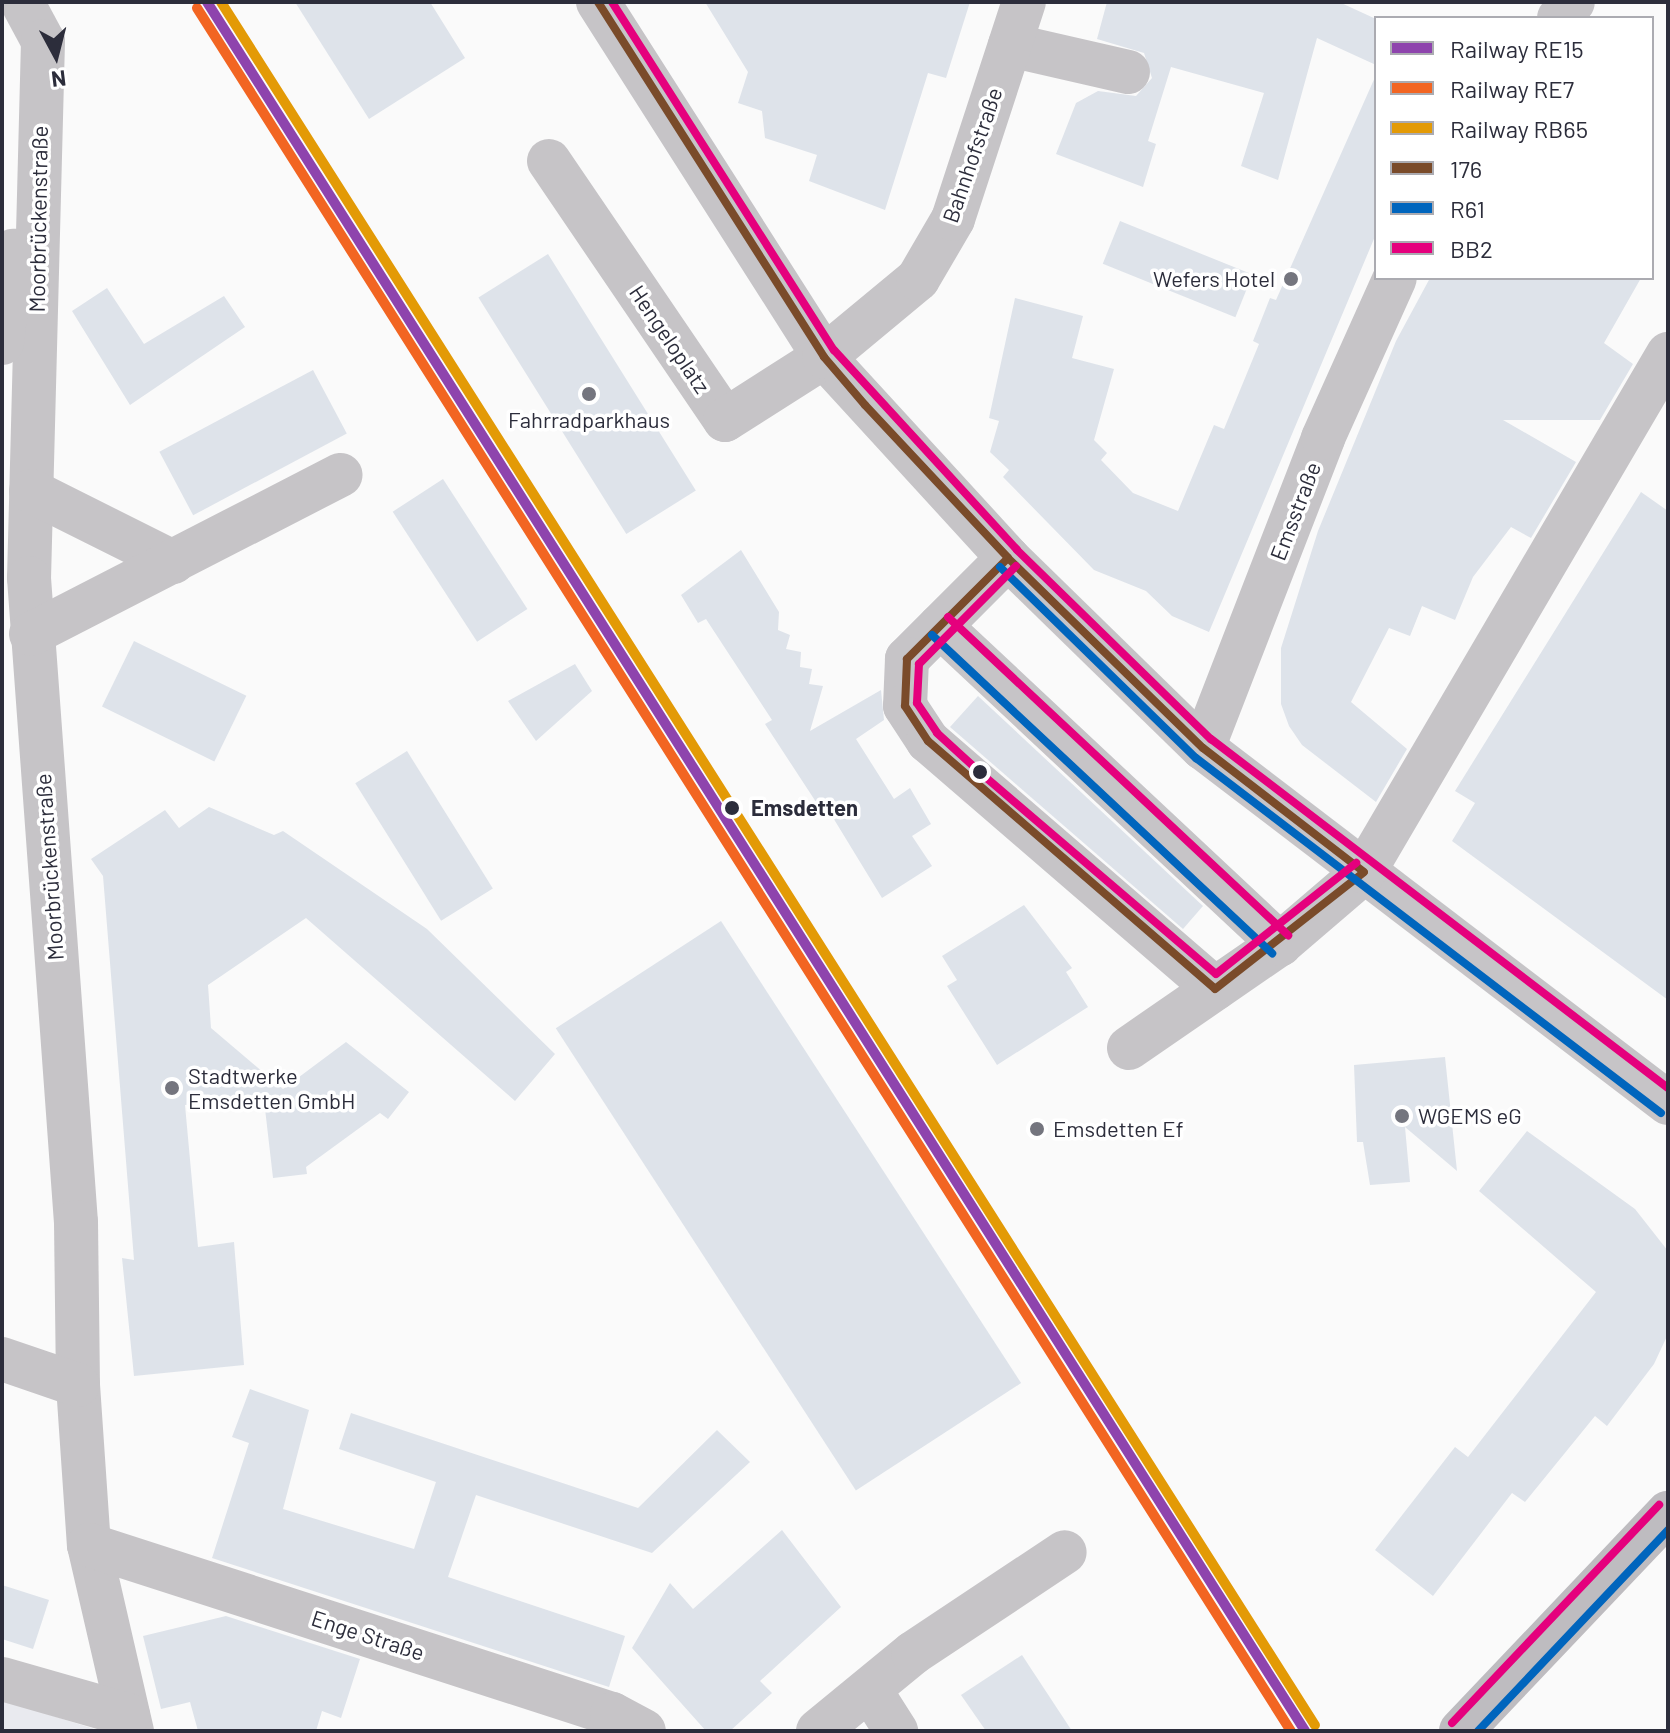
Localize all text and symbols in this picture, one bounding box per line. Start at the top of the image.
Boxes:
north arrow [16,16,96,96]
legend [1374,16,1654,280]
text: Railway RE15 [1450,34,1584,63]
text: N [50,66,68,94]
text: Railway RE7 [1450,74,1574,103]
street label: Bahnhofstraße [937,84,1007,226]
text: Railway RB65 [1450,114,1588,143]
street label: Moorbrückenstraße [23,125,53,313]
text: 176 [1450,154,1482,183]
text: R61 [1450,194,1485,223]
text: BB2 [1450,234,1493,263]
place label: Wefers Hotel [1153,266,1275,292]
marker: Wefers Hotel [1282,270,1300,288]
street label: Hengeloplatz [624,280,716,398]
marker: Fahrradparkhaus [580,385,598,403]
place label: Fahrradparkhaus [508,407,670,433]
street label: Emsstraße [1264,458,1326,564]
unlabelled marker [972,764,988,780]
street label: Moorbrückenstraße [29,773,69,961]
place label: Emsdetten [751,795,858,821]
marker: Emsdetten [720,796,744,820]
place label: Stadtwerke Emsdetten GmbH [188,1062,355,1114]
marker: Stadtwerke Emsdetten GmbH [163,1079,181,1097]
place label: WGEMS eG [1418,1103,1522,1129]
marker: WGEMS eG [1393,1107,1411,1125]
place label: Emsdetten Ef [1053,1116,1183,1142]
marker: Emsdetten Ef [1028,1120,1046,1138]
street label: Enge Straße [308,1604,428,1666]

